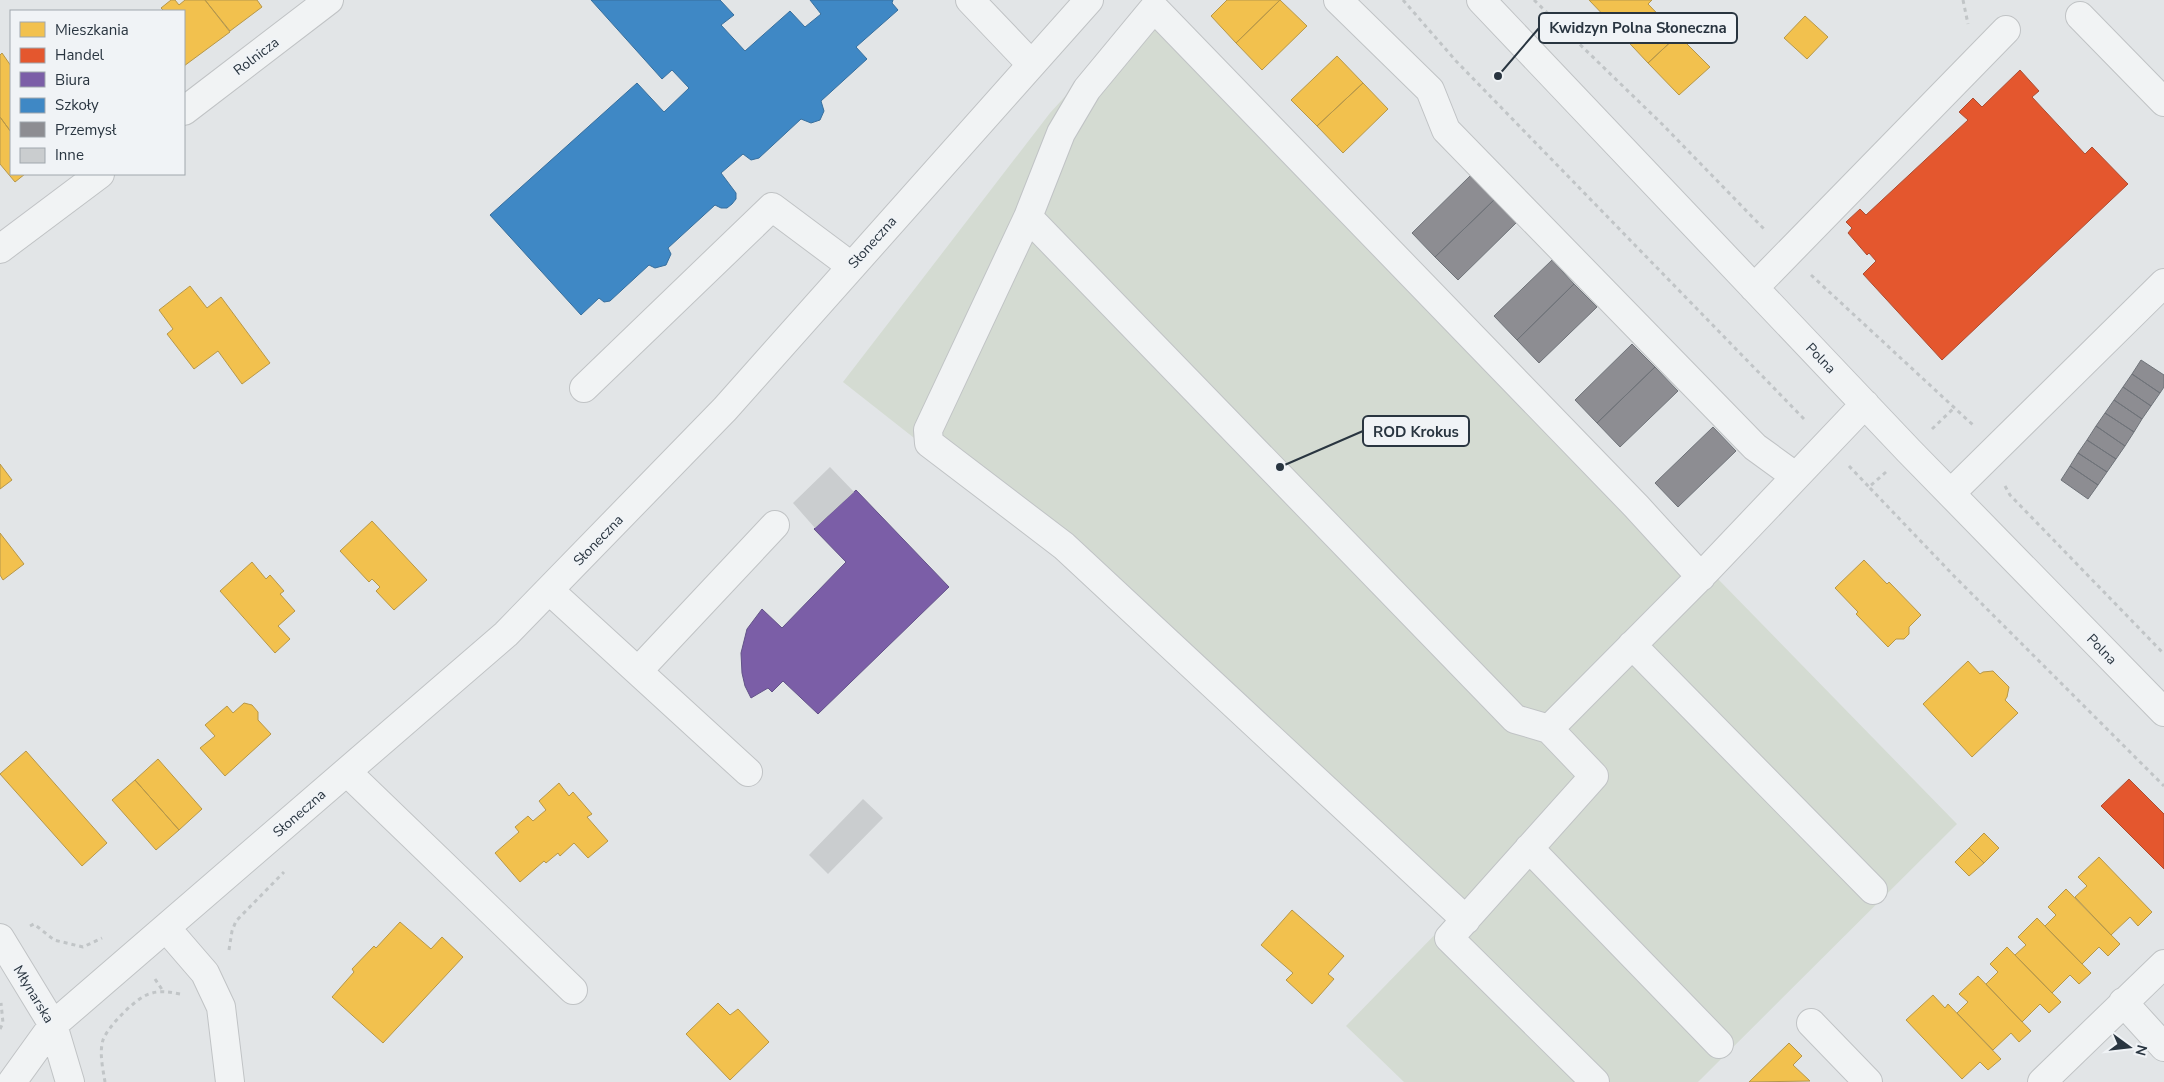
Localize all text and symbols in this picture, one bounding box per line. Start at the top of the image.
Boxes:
legend [10,10,185,175]
callout: Kwidzyn Polna Słoneczna [1539,13,1737,43]
text: Kwidzyn Polna Słoneczna [1549,18,1727,38]
text: Mieszkania [55,20,129,40]
street label: Rolnicza [230,33,283,80]
text: Handel [55,45,105,65]
text: Biura [55,70,90,90]
text: Szkoły [55,95,99,115]
text: Przemysł [55,120,117,140]
text: Inne [55,145,84,165]
street label: Słoneczna [844,212,901,273]
street label: Polna [1801,339,1840,378]
callout: ROD Krokus [1363,416,1469,446]
text: ROD Krokus [1373,422,1459,442]
street label: Słoneczna [569,511,627,570]
street label: Polna [2082,630,2121,669]
street label: Słoneczna [269,785,330,842]
street label: Młynarska [9,962,58,1027]
north arrow [2104,1022,2154,1072]
text: N [2131,1043,2152,1058]

